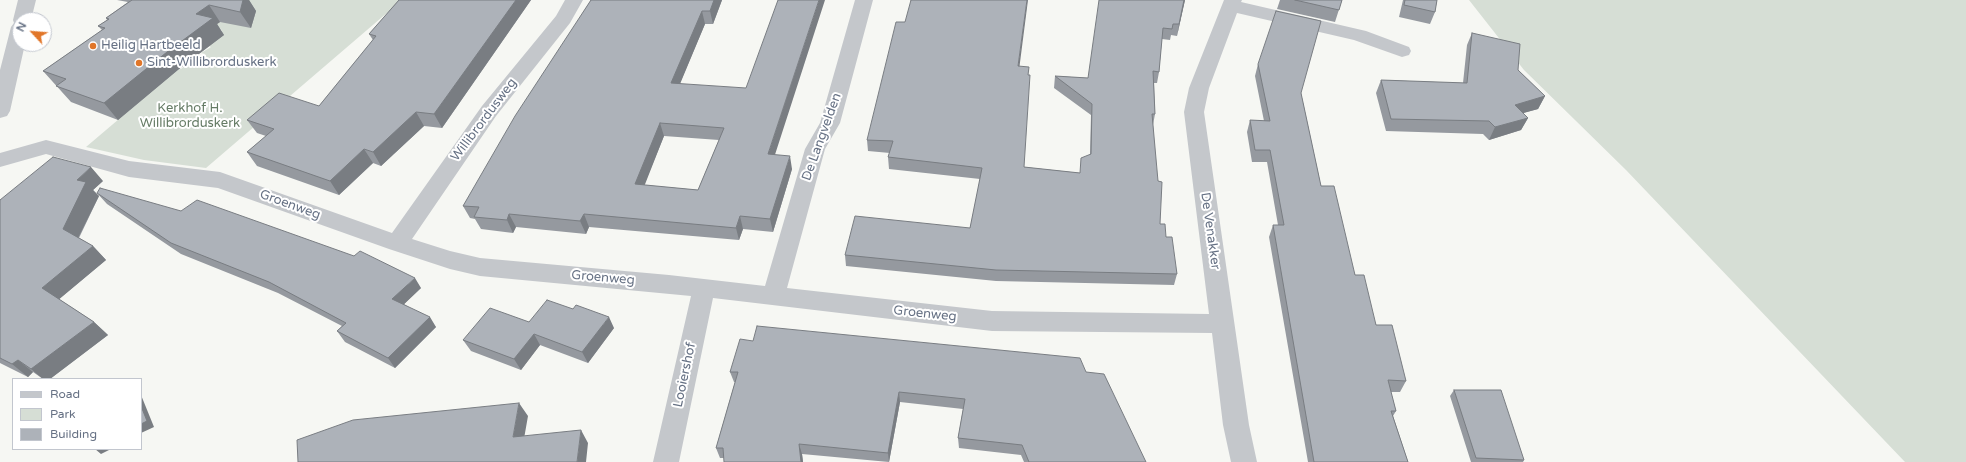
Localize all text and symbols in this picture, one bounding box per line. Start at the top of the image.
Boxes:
north arrow [12,12,52,52]
text: N [14,20,29,34]
place label: Heilig Hartbeeld [101,38,201,54]
marker: Heilig Hartbeeld [88,41,98,51]
place label: Sint-Willibrorduskerk [147,55,277,71]
marker: Sint-Willibrorduskerk [134,58,144,68]
street label: Willibrordusweg [448,75,520,165]
street label: De Langvelden [799,91,845,183]
park label: Kerkhof H. Willibrorduskerk [140,101,240,132]
street label: Groenweg [258,187,322,223]
street label: De Venakker [1197,192,1223,270]
street label: Groenweg [571,267,635,289]
street label: Groenweg [893,303,957,325]
street label: Looiershof [671,341,699,409]
legend [12,378,142,450]
text: Road [50,387,80,401]
text: Park [50,407,76,421]
text: Building [50,427,97,441]

